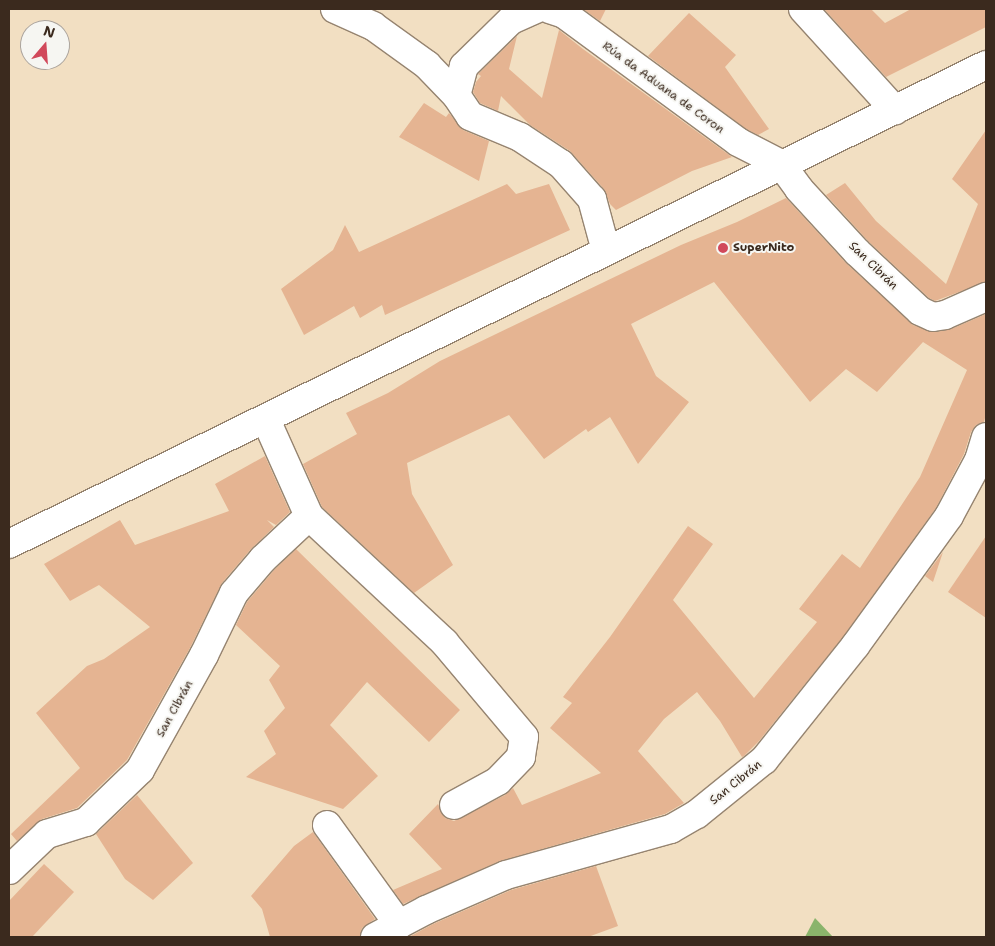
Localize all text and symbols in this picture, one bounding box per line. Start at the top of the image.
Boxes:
north arrow [20,20,70,70]
text: N [41,21,57,42]
street label: Rúa da Aduana de Coron [599,39,727,137]
street label: San Cibrán [845,239,901,293]
place label: SuperNito [733,241,794,255]
marker: SuperNito [717,242,729,254]
street label: San Cibrán [154,678,196,740]
street label: San Cibrán [707,758,765,808]

